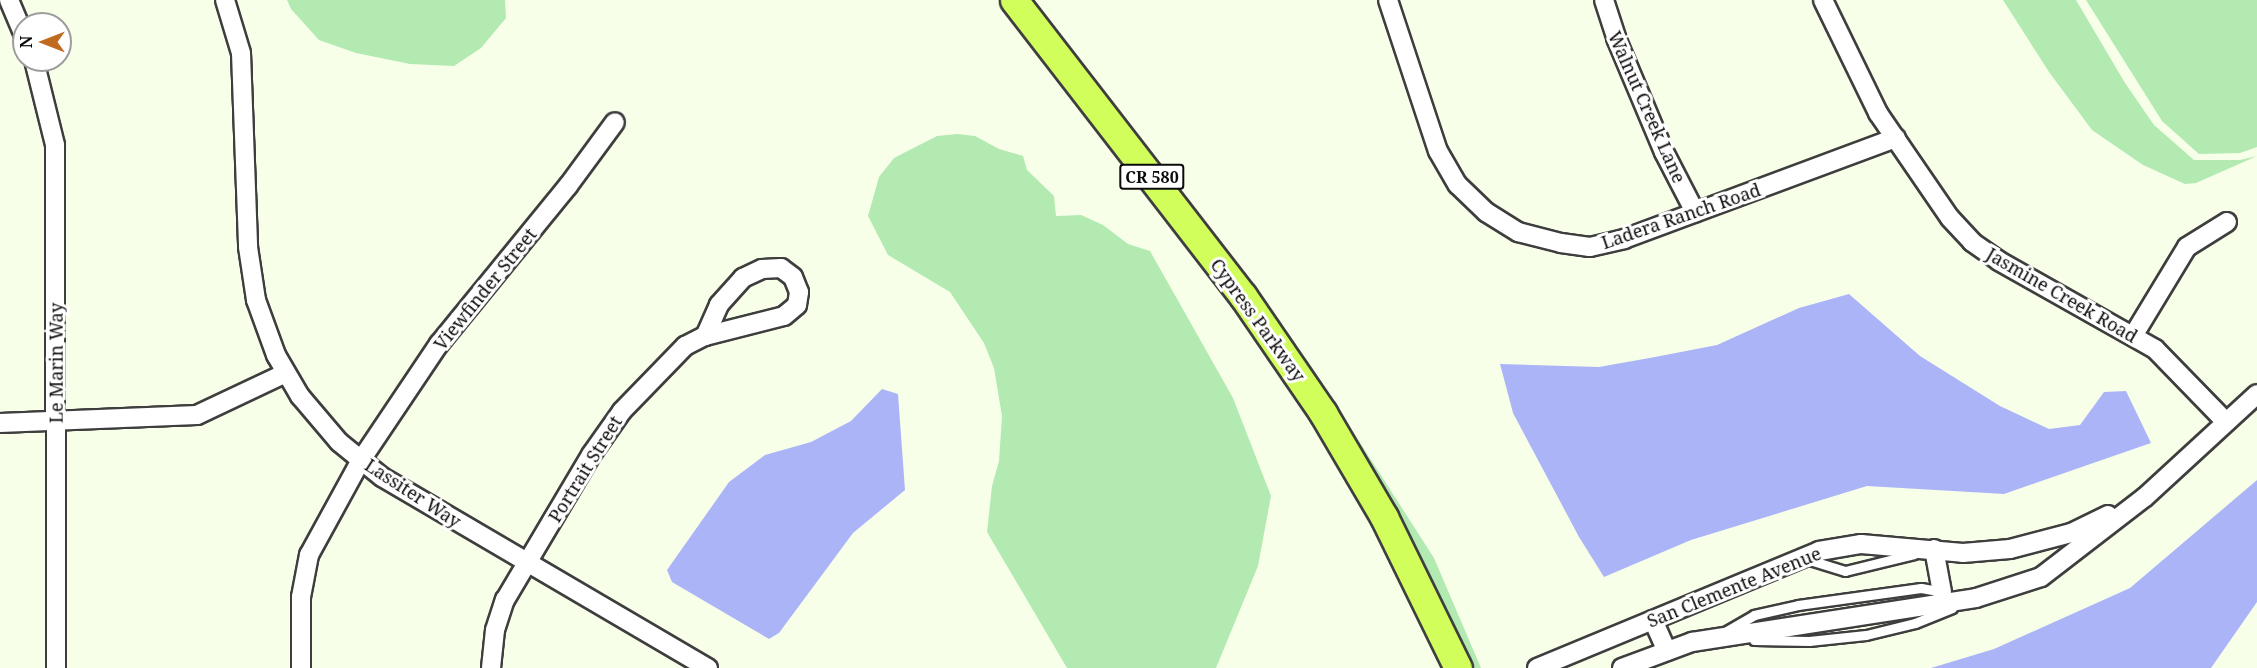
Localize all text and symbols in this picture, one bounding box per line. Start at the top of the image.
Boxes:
north arrow [12,12,72,72]
street label: Walnut Creek Lane [1604,28,1690,186]
text: N [15,36,37,48]
road number: CR 580 [1119,164,1185,190]
street label: Ladera Ranch Road [1599,179,1763,253]
street label: Viewfinder Street [429,224,541,354]
street label: Jasmine Creek Road [1983,243,2141,347]
street label: Cypress Parkway [1206,254,1310,386]
street label: Le Marin Way [45,303,67,423]
street label: Portrait Street [544,412,626,526]
street label: Lassiter Way [361,454,465,532]
street label: San Clemente Avenue [1644,542,1824,632]

